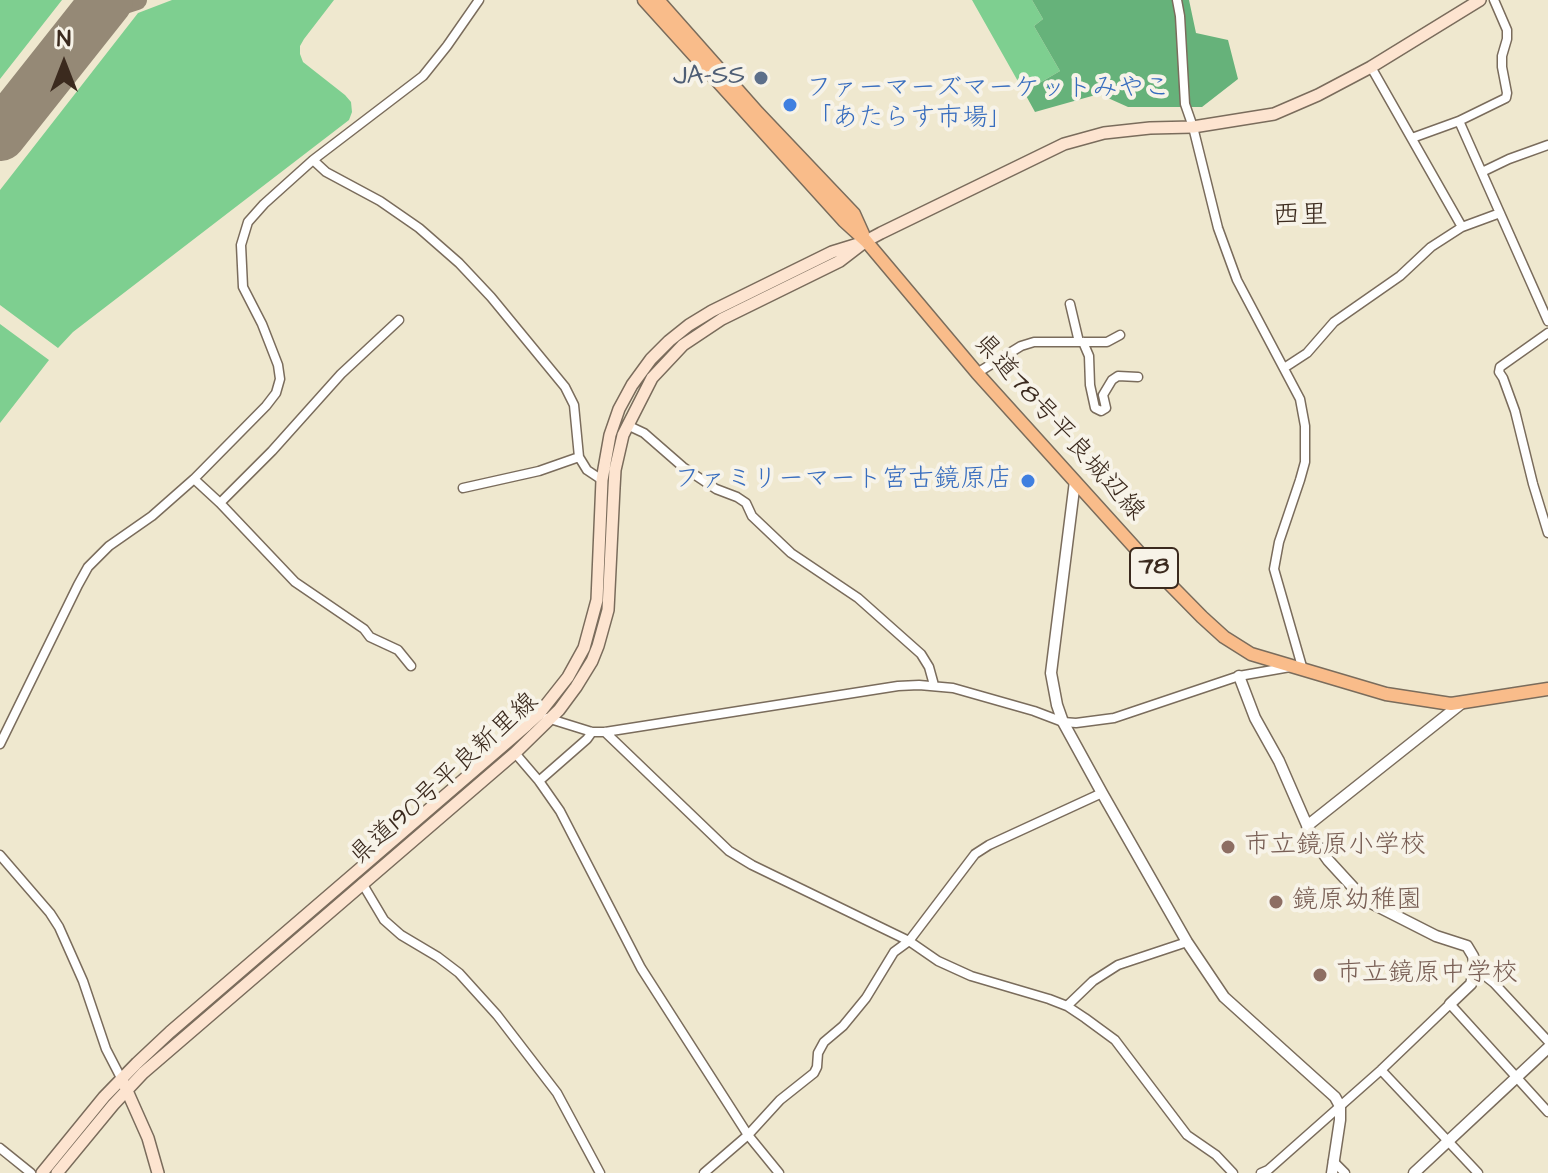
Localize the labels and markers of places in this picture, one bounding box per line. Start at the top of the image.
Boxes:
place label: JA-SS [673,62,745,94]
marker: JA-SS [752,69,770,87]
place label: ファーマーズマーケットみやこ 「あたらす市場」 [806,74,1170,136]
marker: ファーマーズマーケットみやこ 「あたらす市場」 [781,96,799,114]
place label: ファミリーマート宮古鏡原店 [674,465,1012,497]
marker: ファミリーマート宮古鏡原店 [1019,472,1037,490]
place label: 市立鏡原小学校 [1244,831,1426,863]
marker: 市立鏡原小学校 [1219,838,1237,856]
place label: 鏡原幼稚園 [1292,886,1422,918]
marker: 鏡原幼稚園 [1267,893,1285,911]
place label: 市立鏡原中学校 [1336,959,1518,991]
marker: 市立鏡原中学校 [1311,966,1329,984]

